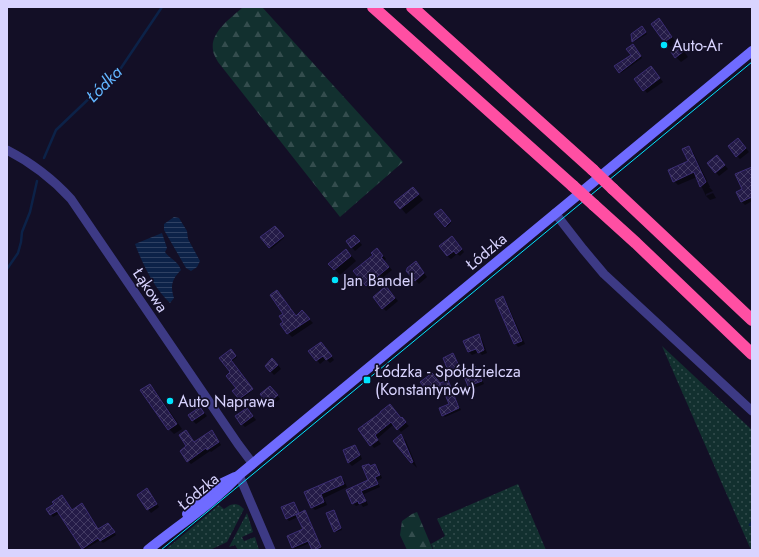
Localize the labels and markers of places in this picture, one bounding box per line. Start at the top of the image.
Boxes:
place label: Auto-Ar [672,34,723,57]
marker: Auto-Ar [659,40,669,50]
place label: Jan Bandel [341,269,414,292]
marker: Jan Bandel [330,275,340,285]
place label: Łódzka - Spółdzielcza (Konstantynów) [374,360,521,401]
marker: Łódzka - Spółdzielcza (Konstantynów) [362,375,372,385]
place label: Auto Naprawa [178,390,275,413]
marker: Auto Naprawa [165,396,175,406]

